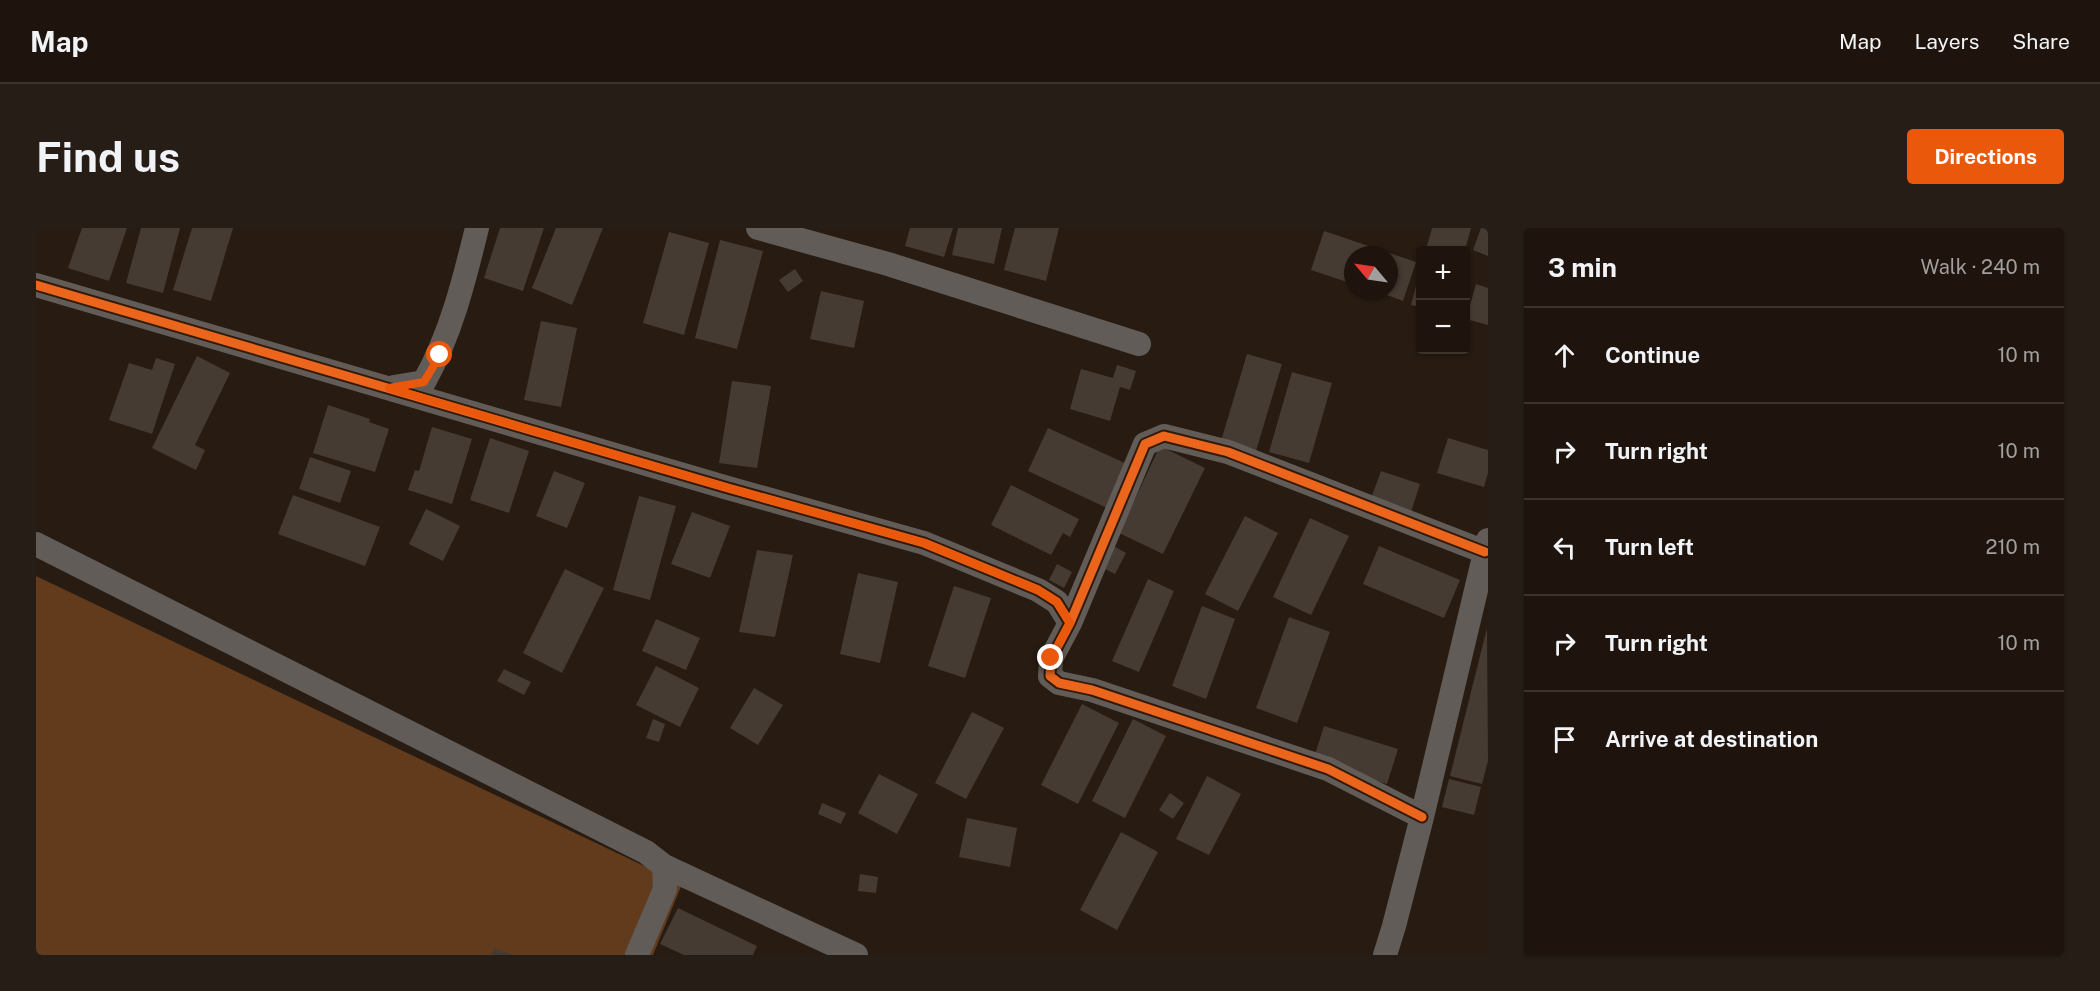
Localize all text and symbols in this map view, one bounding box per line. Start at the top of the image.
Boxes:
text: Map [30,25,89,58]
text: Map [1839,29,1882,54]
text: Layers [1915,29,1979,54]
text: Share [2012,29,2070,54]
button: Directions [1907,129,2064,184]
text: Find us [36,132,180,181]
north arrow [1344,246,1398,300]
map controls [1416,246,1470,354]
button: + [1416,246,1470,300]
text: 3 min [1548,252,1617,283]
text: Walk · 240 m [1920,255,2040,279]
button: − [1416,300,1470,354]
icon: ahead [1548,339,1581,372]
route start [426,341,452,367]
text: Continue [1605,342,1700,368]
text: 10 m [1997,343,2040,367]
icon: right [1548,435,1581,468]
text: Turn right [1605,438,1708,464]
text: 10 m [1997,439,2040,463]
icon: left [1548,531,1581,564]
text: Turn left [1605,534,1694,560]
text: 210 m [1986,535,2040,559]
icon: right [1548,627,1581,660]
text: Turn right [1605,630,1708,656]
text: 10 m [1997,631,2040,655]
route end [1037,644,1063,670]
icon: arrive [1548,723,1581,756]
text: Arrive at destination [1605,726,1818,752]

